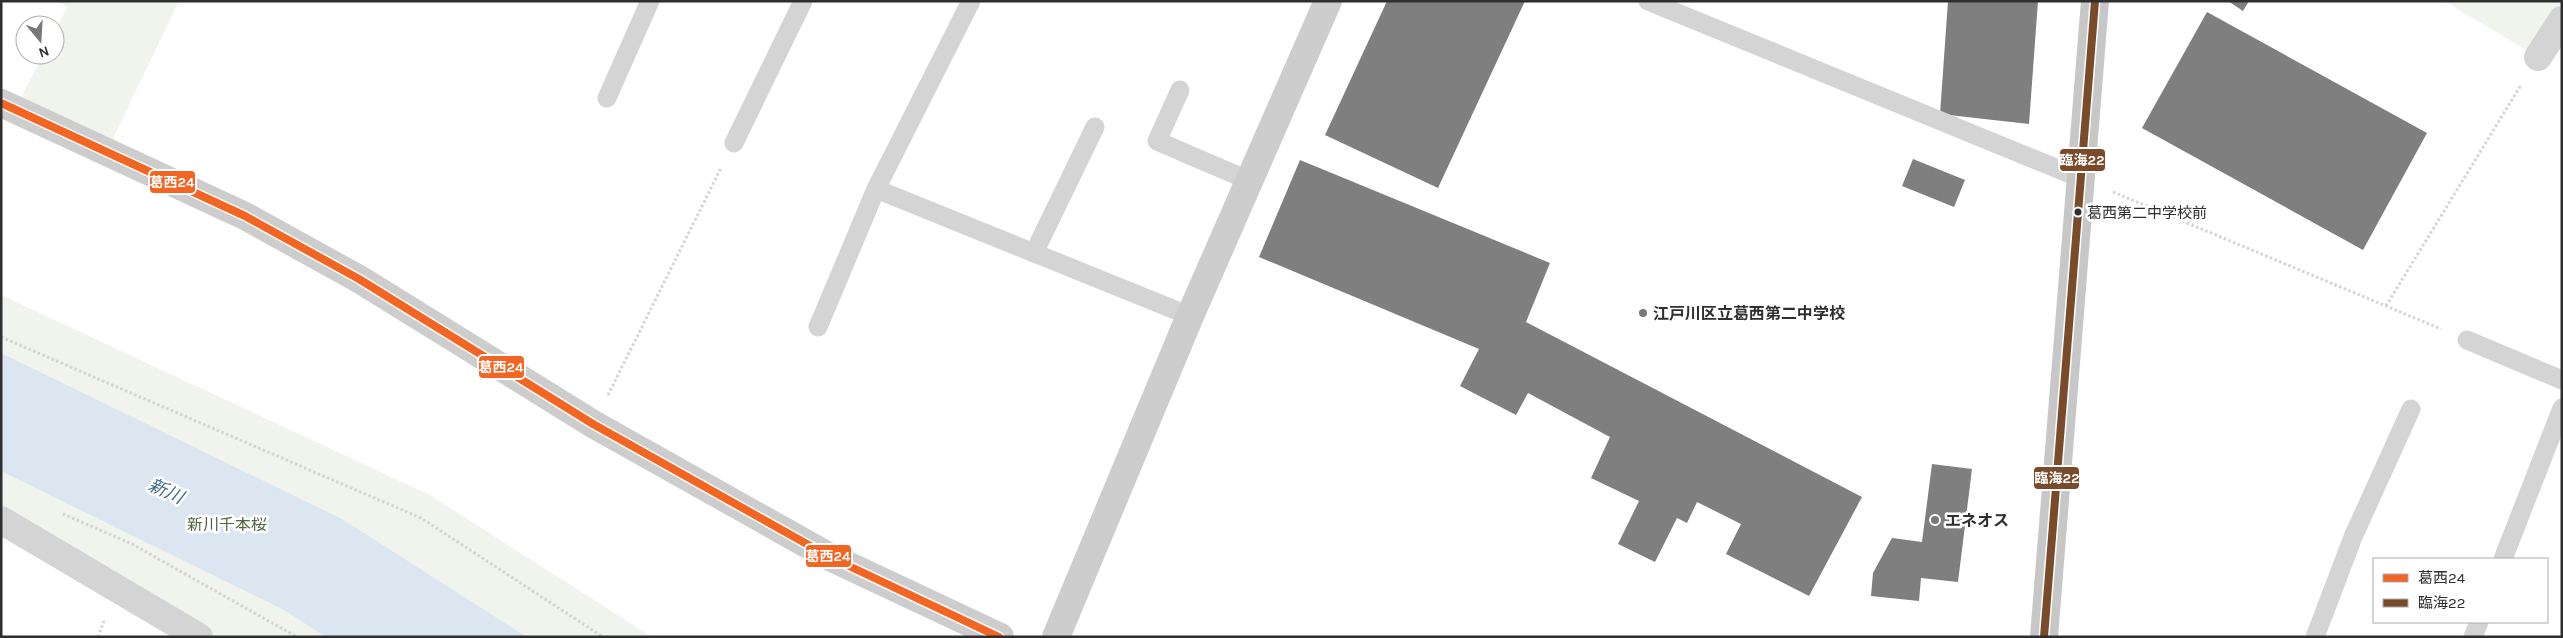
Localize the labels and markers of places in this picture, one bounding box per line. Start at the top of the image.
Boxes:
place label: 葛西第二中学校前 [2087,204,2207,222]
marker: 葛西第二中学校前 [2073,207,2083,217]
place label: 江戸川区立葛西第二中学校 [1653,304,1845,323]
marker: 江戸川区立葛西第二中学校 [1637,307,1649,319]
place label: エネオス [1945,511,2009,530]
marker: エネオス [1929,514,1941,526]

